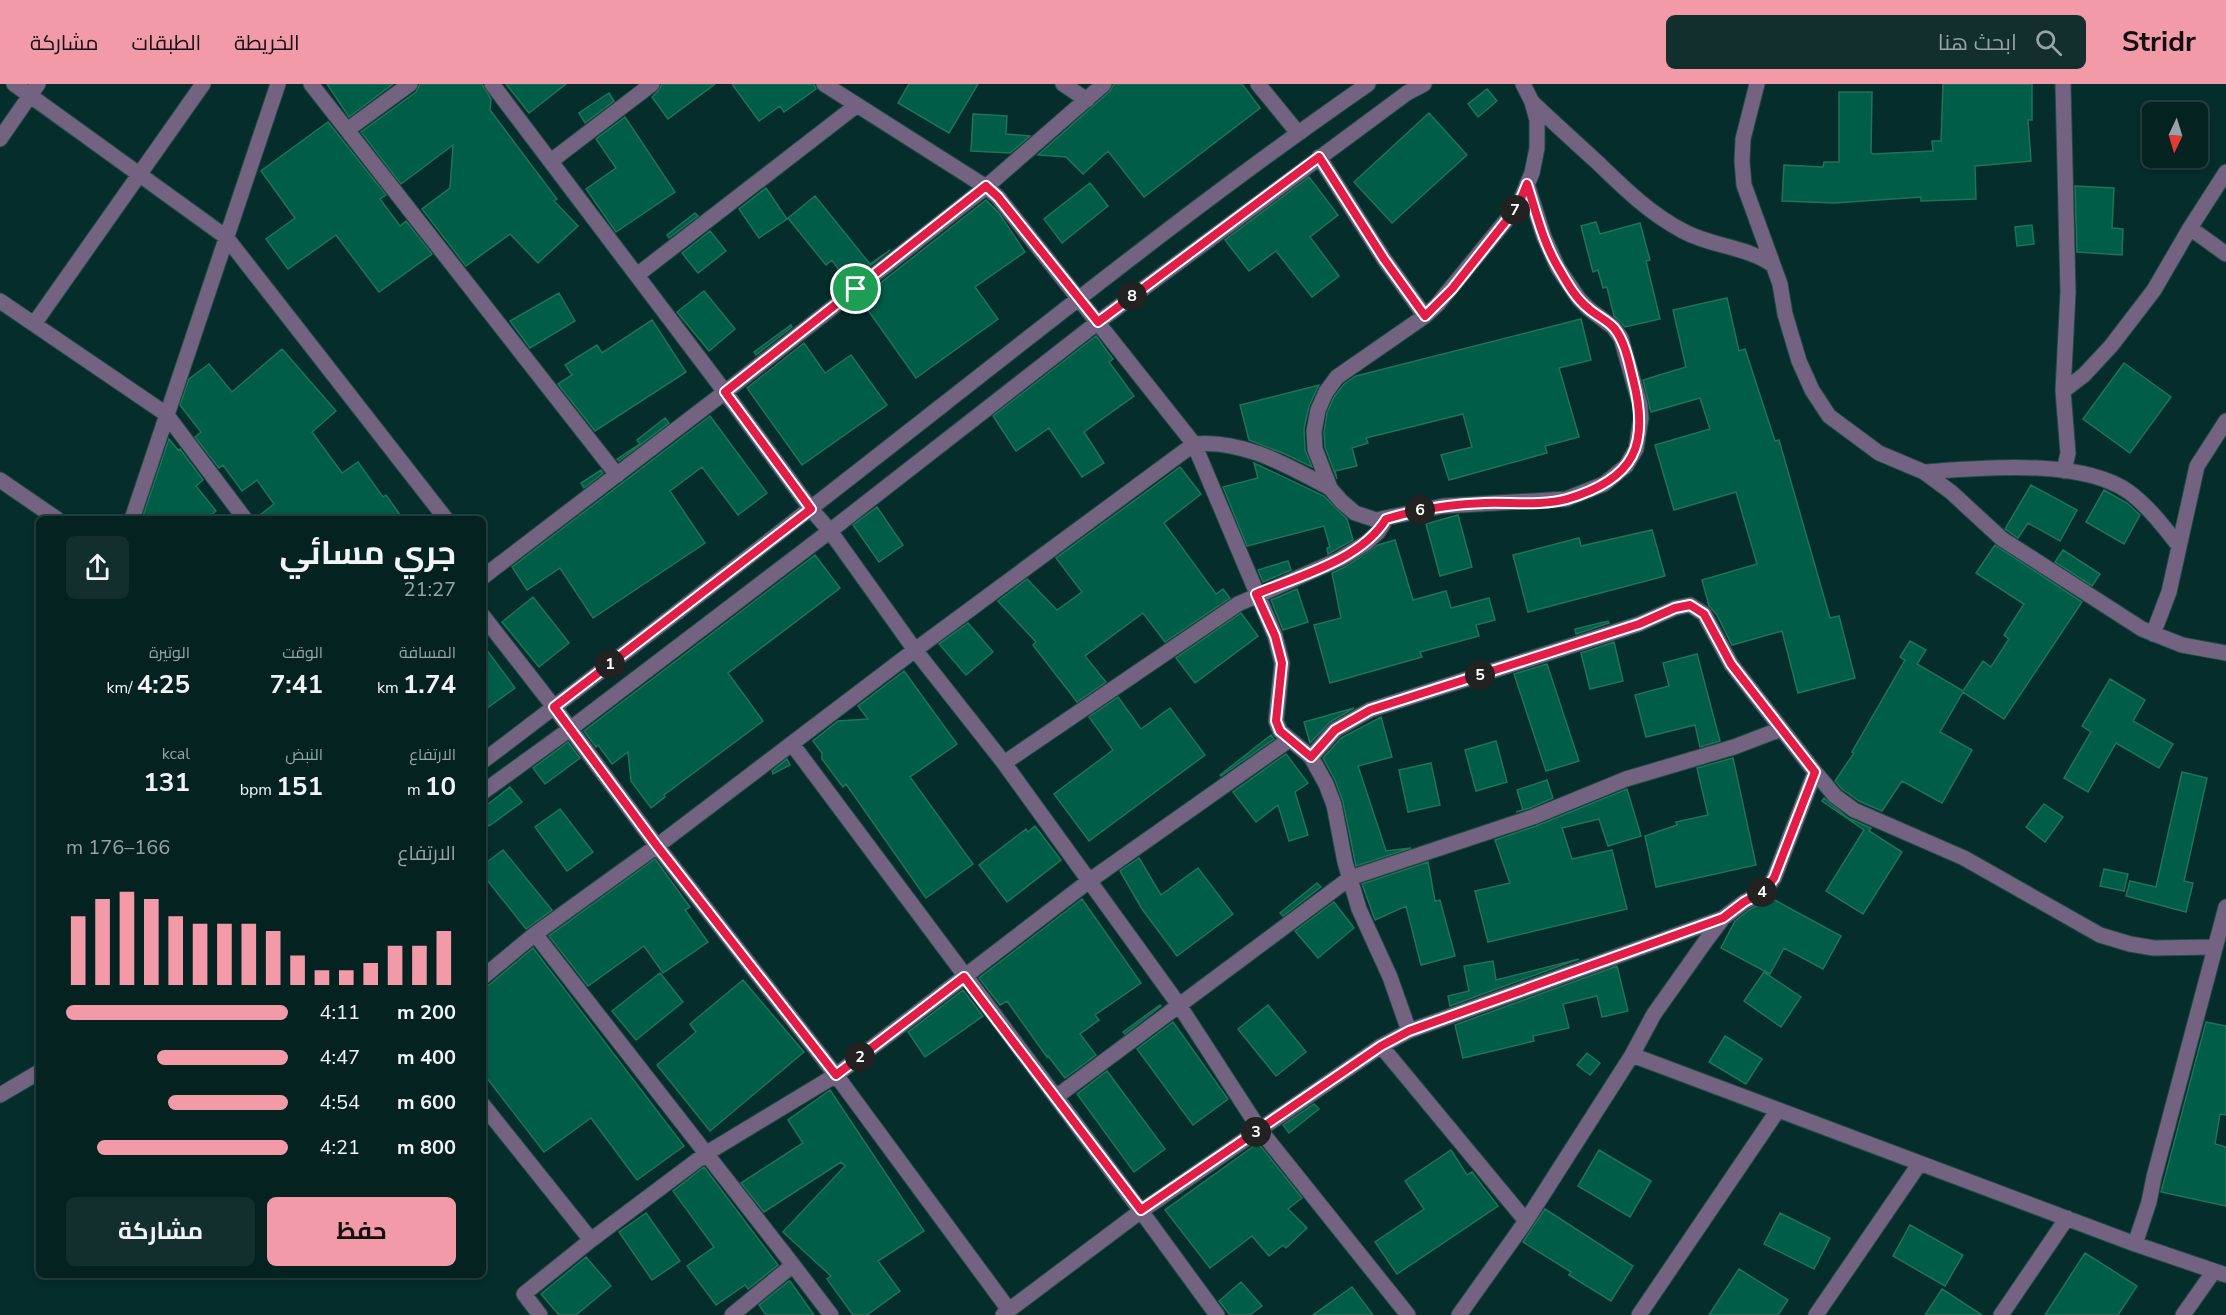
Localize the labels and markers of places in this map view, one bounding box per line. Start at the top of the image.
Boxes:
pin: 7 [1500,195,1530,225]
pin [830,263,881,314]
pin: 8 [1117,281,1147,311]
pin: 6 [1405,495,1435,525]
pin: 1 [595,649,625,679]
pin: 5 [1465,660,1495,690]
pin: 4 [1747,877,1777,907]
pin: 2 [845,1042,875,1072]
pin: 3 [1241,1117,1271,1147]

